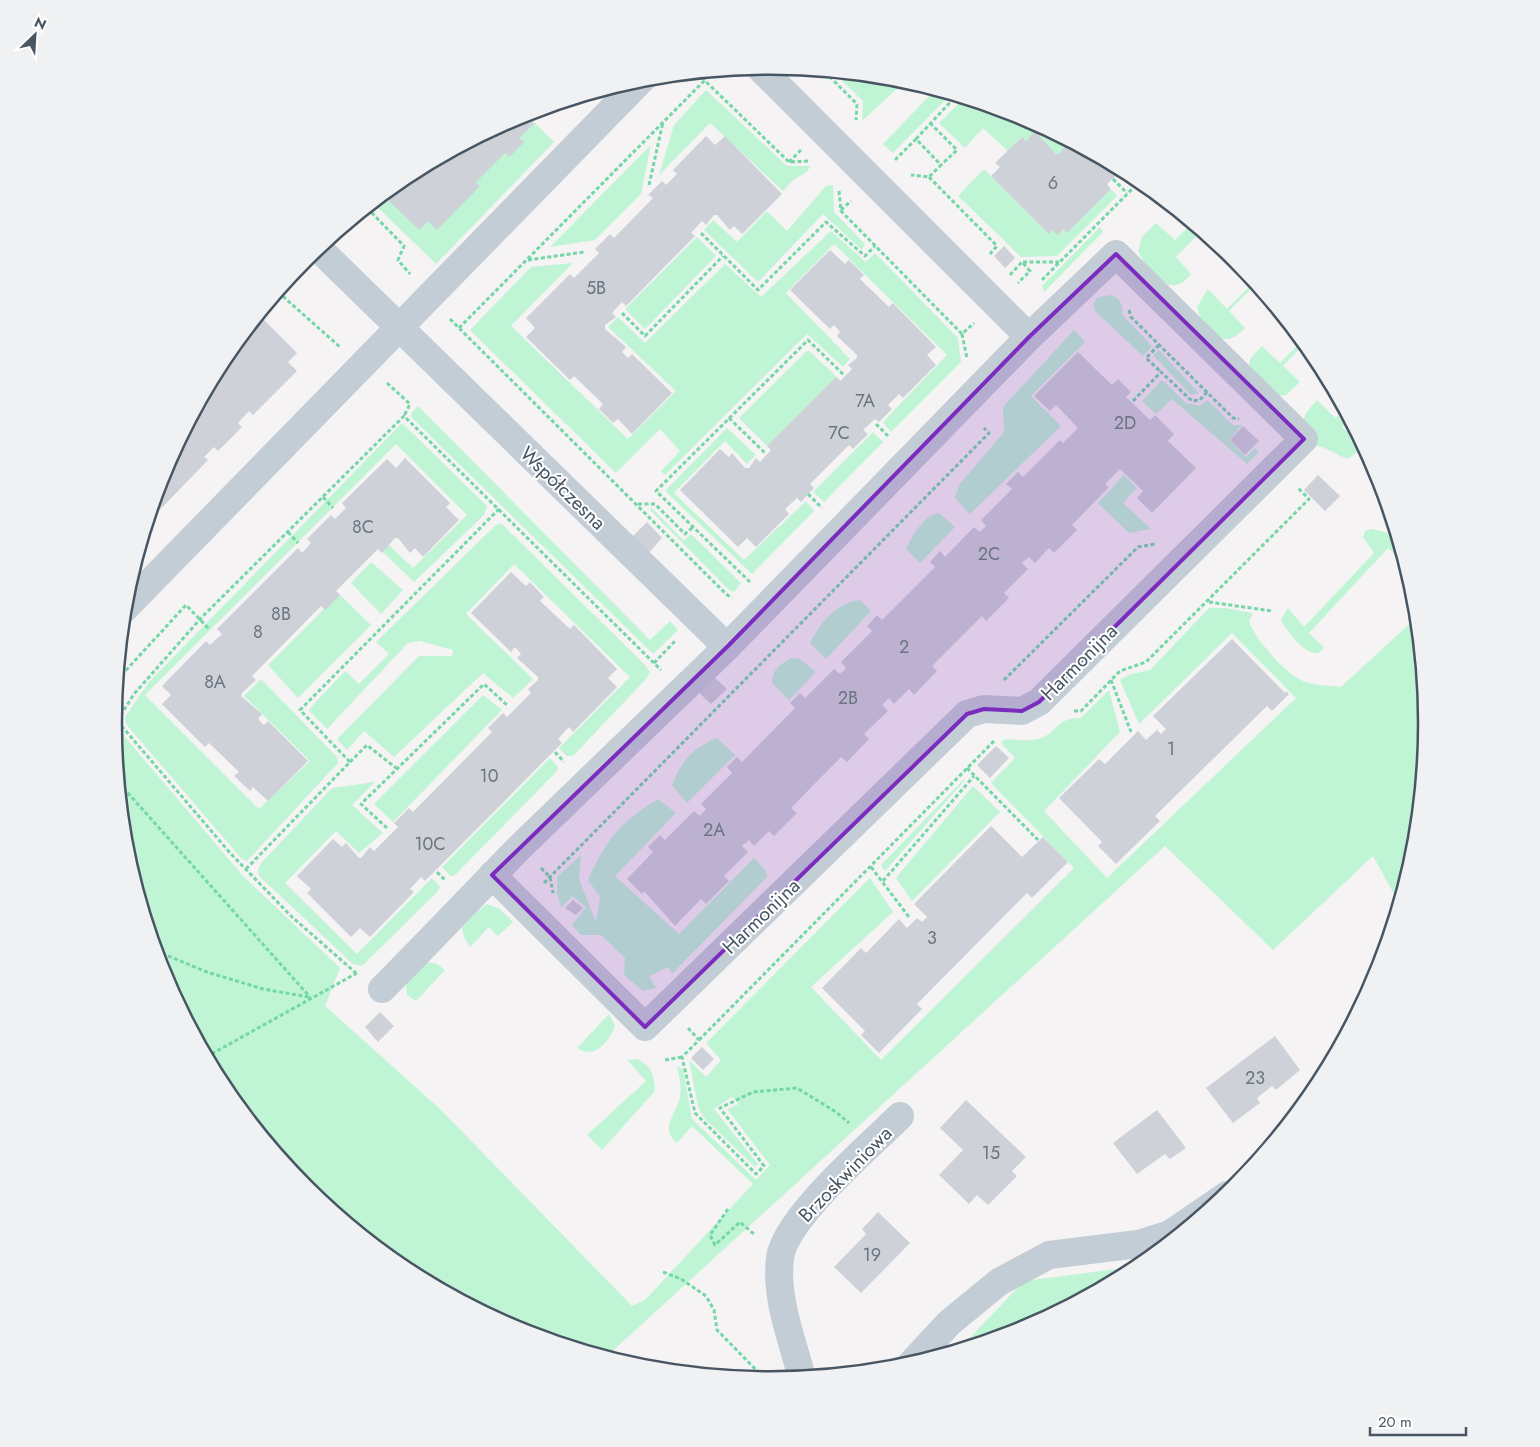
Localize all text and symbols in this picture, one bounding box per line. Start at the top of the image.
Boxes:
north arrow [10,10,60,60]
text: N [31,12,50,35]
house number: 6 [1048,170,1058,196]
house number: 5B [586,275,606,301]
house number: 7A [855,388,875,414]
house number: 2D [1114,410,1136,436]
house number: 7C [828,420,850,446]
street label: Współczesna [513,440,612,537]
house number: 8C [352,514,374,540]
house number: 2C [978,541,1000,567]
house number: 8B [271,601,291,627]
street label: Harmonijna [1034,617,1124,707]
house number: 8 [253,619,263,645]
house number: 2 [899,634,909,660]
house number: 8A [204,669,226,695]
house number: 2B [838,685,858,711]
house number: 1 [1167,736,1175,762]
house number: 10 [480,763,499,789]
house number: 2A [703,817,725,843]
house number: 10C [414,831,446,857]
street label: Harmonijna [716,872,807,961]
house number: 3 [927,925,937,951]
house number: 23 [1245,1065,1265,1091]
street label: Brzoskwiniowa [792,1120,899,1229]
house number: 15 [982,1140,1000,1166]
house number: 19 [863,1242,881,1268]
scale bar [1370,1404,1466,1436]
text: 20 m [1378,1411,1412,1433]

